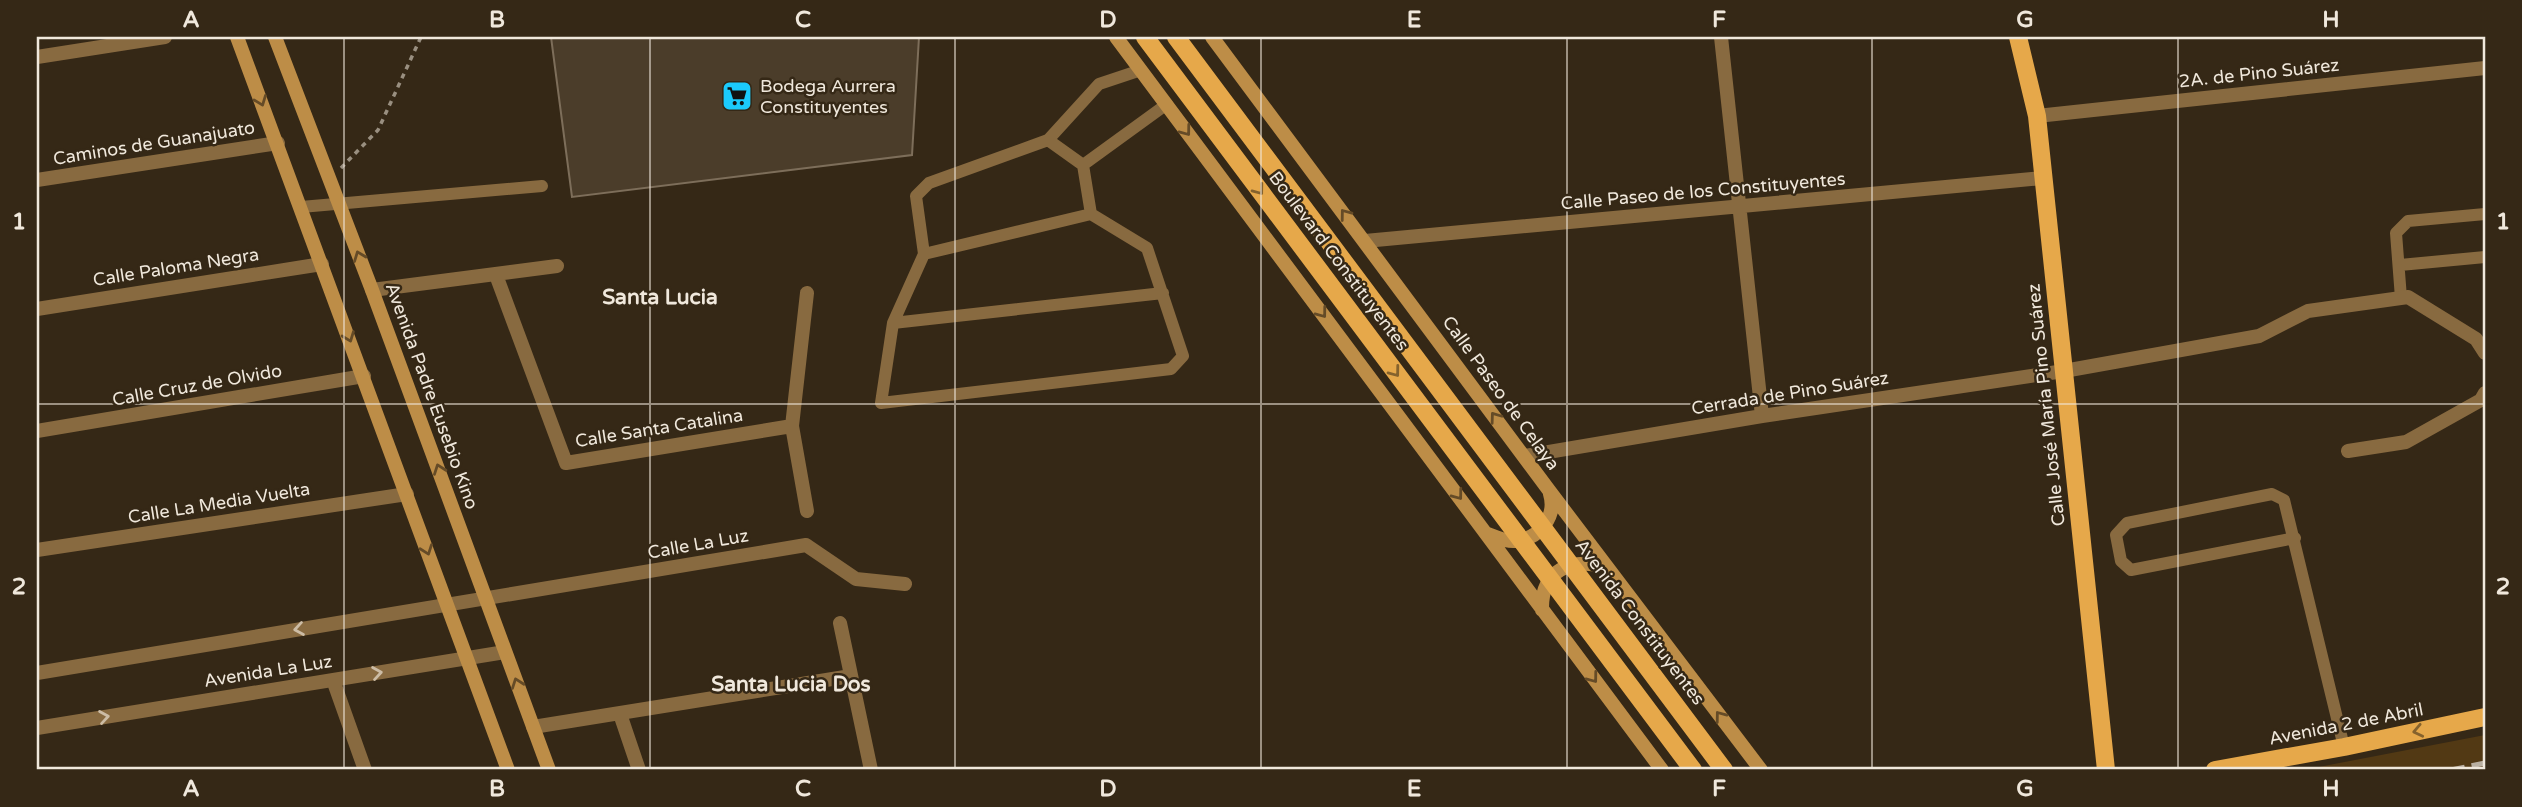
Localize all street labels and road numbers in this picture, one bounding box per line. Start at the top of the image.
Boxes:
street label: 2A. de Pino Suárez [2178,54,2340,92]
street label: Caminos de Guanajuato [52,116,257,170]
street label: Boulevard Constituyentes [1264,167,1414,355]
street label: Calle Paseo de los Constituyentes [1560,168,1846,214]
street label: Calle Paloma Negra [91,243,261,291]
street label: Avenida Padre Eusebio Kino [381,280,483,512]
street label: Calle José María Pino Suárez [2022,283,2070,527]
street label: Calle Paseo de Celaya [1438,312,1564,474]
street label: Calle Cruz de Olvido [110,359,284,411]
street label: Cerrada de Pino Suárez [1690,367,1890,419]
street label: Calle Santa Catalina [574,404,744,452]
street label: Calle La Media Vuelta [126,478,312,528]
street label: Calle La Luz [646,524,750,564]
street label: Avenida Constituyentes [1570,535,1710,709]
street label: Avenida La Luz [202,650,334,692]
street label: Avenida 2 de Abril [2267,698,2425,750]

